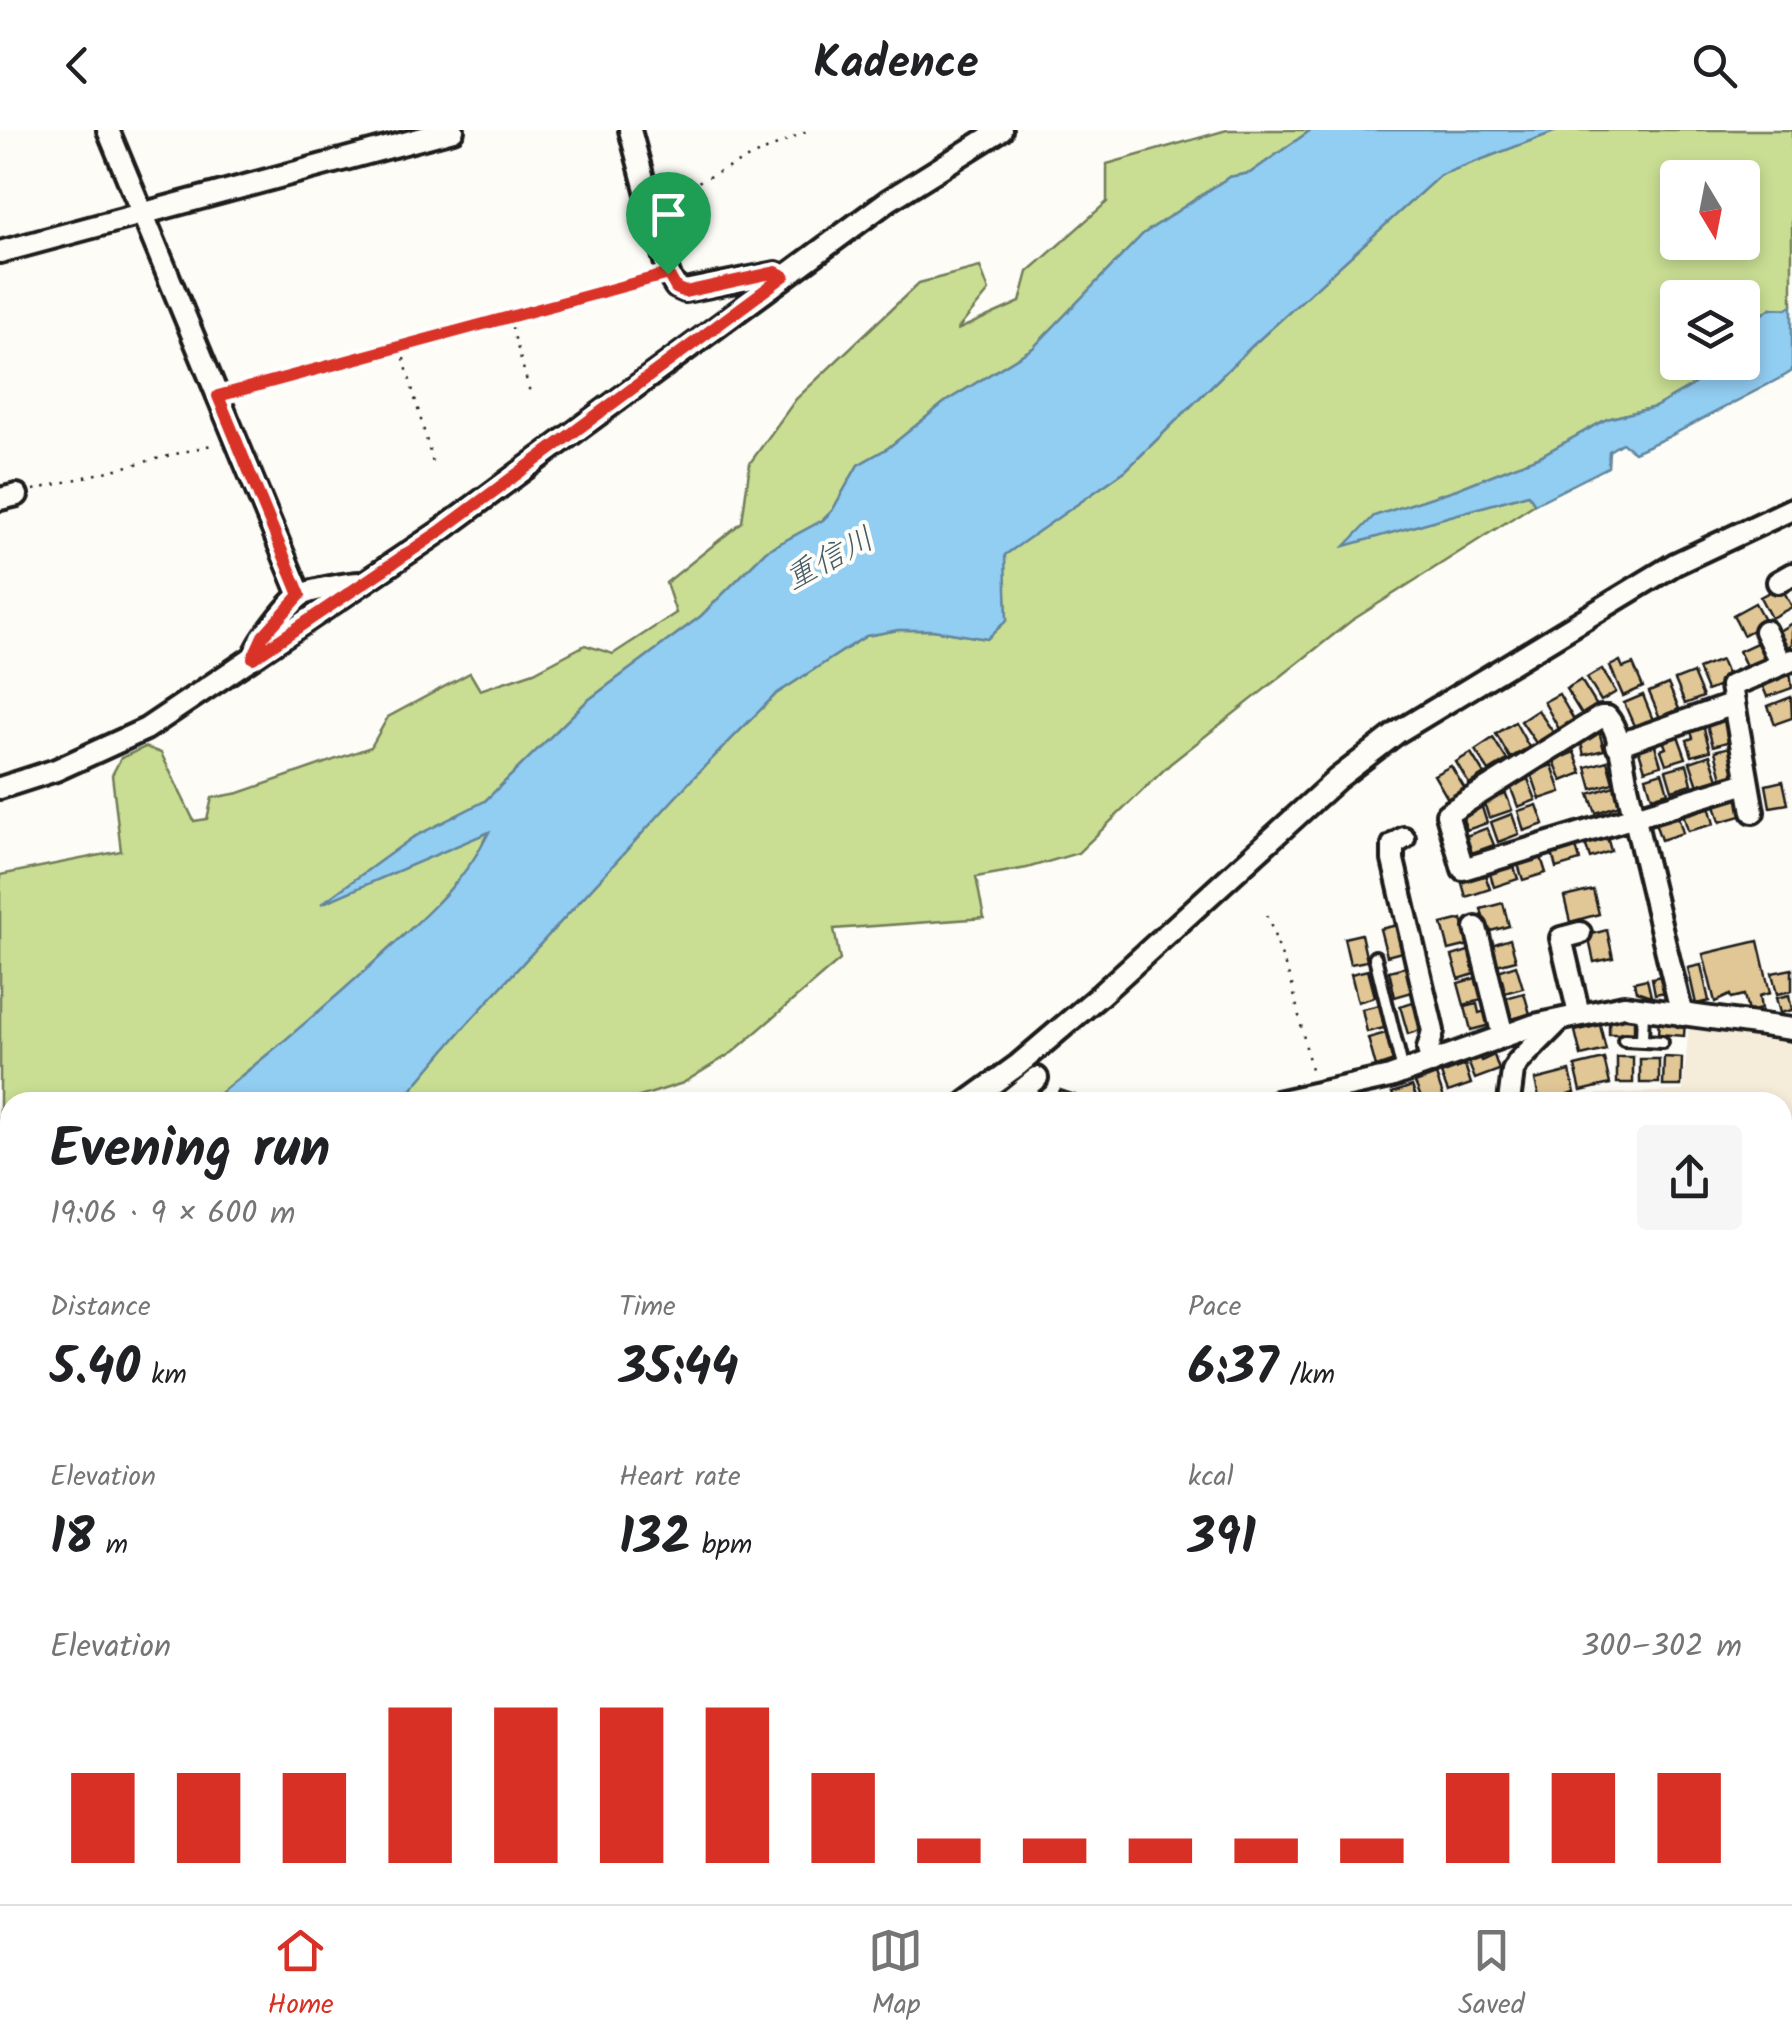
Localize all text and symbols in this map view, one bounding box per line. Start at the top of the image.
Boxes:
text: Kadence [813,29,979,101]
icon: back [50,38,105,93]
icon: search [1687,38,1742,93]
north arrow [1660,160,1760,260]
map controls [1660,160,1760,380]
pin [626,172,711,275]
icon: arrive [641,187,696,242]
button: layers [1660,280,1760,380]
water label: 重信川 [776,515,884,605]
text: Evening run [50,1108,330,1195]
button: share [1637,1125,1742,1230]
text: 19:06 · 9 × 600 m [50,1189,296,1240]
text: Distance [50,1285,151,1330]
text: Time [619,1285,676,1330]
text: Pace [1188,1285,1241,1330]
text: 5.40 [50,1330,140,1410]
text: 35:44 [619,1330,738,1410]
text: 6:37 [1188,1330,1278,1410]
text: km [140,1353,187,1398]
text: /km [1278,1353,1335,1398]
text: Elevation [50,1455,156,1500]
text: Heart rate [619,1455,741,1500]
text: kcal [1188,1455,1234,1500]
text: 18 [50,1500,95,1580]
text: 132 [619,1500,691,1580]
text: 391 [1188,1500,1256,1580]
text: m [95,1523,128,1568]
text: bpm [691,1523,752,1568]
text: Elevation [50,1622,171,1673]
text: 300–302 m [1581,1622,1742,1673]
tab: Home [267,1923,334,2028]
tab: Map [868,1923,923,2028]
tab: Saved [1458,1923,1525,2028]

